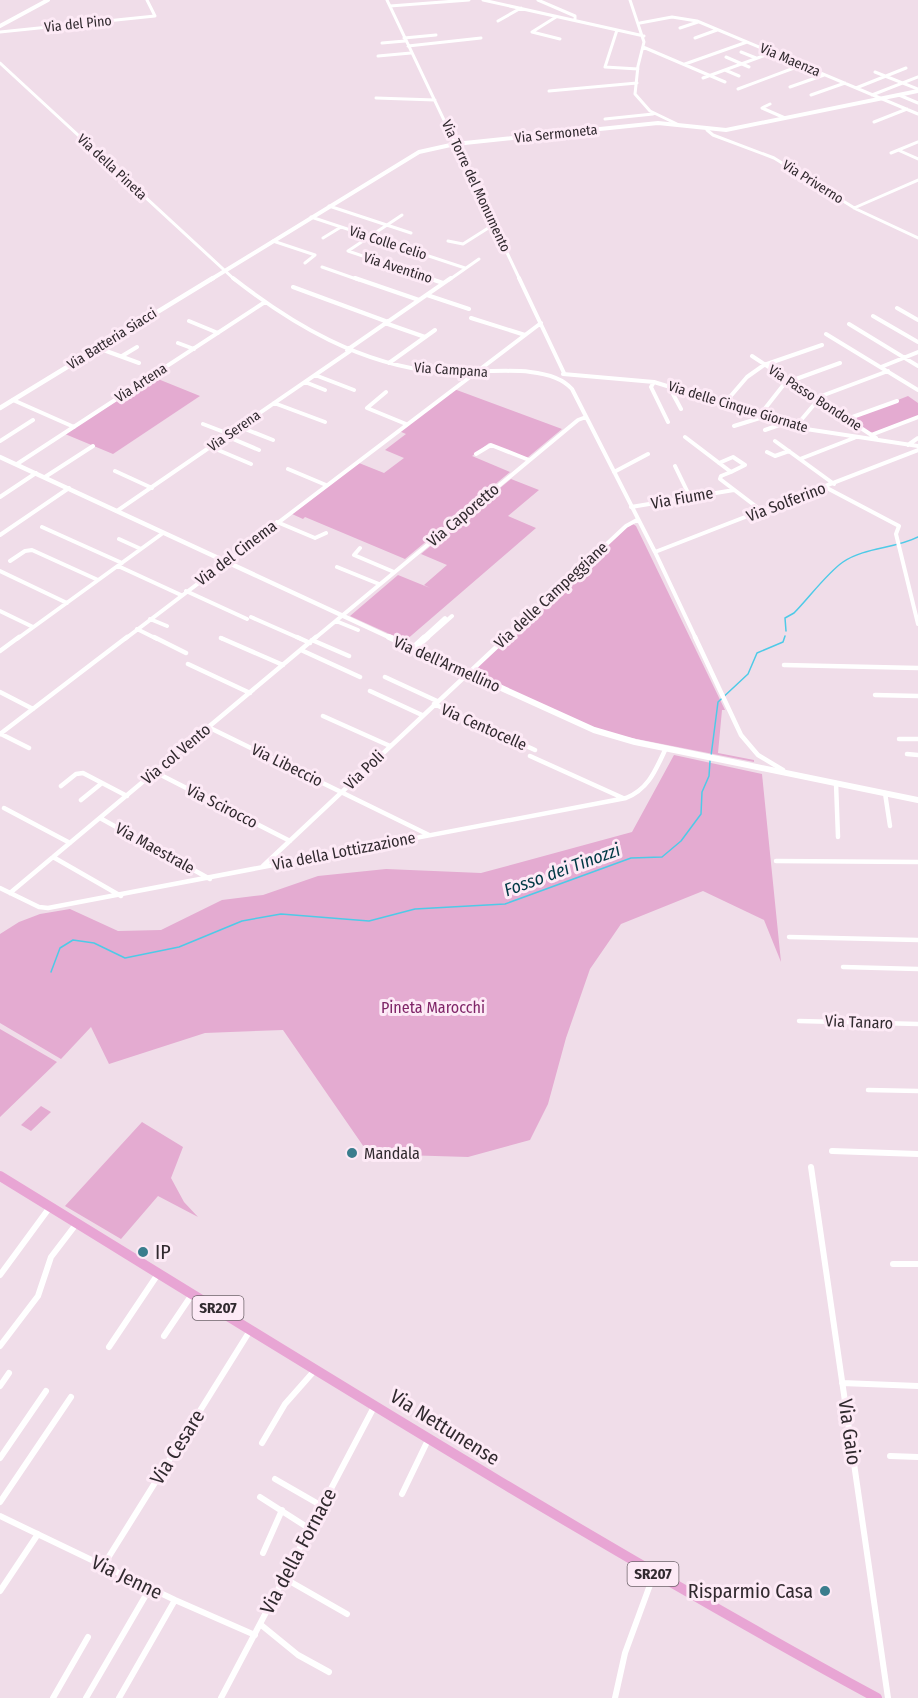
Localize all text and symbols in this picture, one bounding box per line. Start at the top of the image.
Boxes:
street label: Via del Pino [43,12,113,36]
street label: Via Maenza [757,40,823,80]
street label: Via Torre del Monumento [438,117,514,255]
street label: Via Sermoneta [514,121,598,147]
street label: Via della Pineta [74,130,151,204]
street label: Via Priverno [779,157,847,207]
street label: Via Colle Celio [347,222,429,264]
street label: Via Aventino [361,249,435,287]
street label: Via Batteria Siacci [64,305,160,373]
street label: Via Campana [414,359,489,381]
street label: Via Artena [112,360,170,406]
street label: Via Passo Bondone [765,361,865,435]
street label: Via delle Cinque Giornate [666,378,810,436]
street label: Via Serena [204,407,264,455]
street label: Via Solferino [744,478,828,526]
street label: Via Caporetto [423,479,503,551]
street label: Via Fiume [649,483,715,513]
street label: Via del Cinema [192,516,281,590]
street label: Via delle Campeggiane [490,538,612,652]
street label: Via dell'Armellino [391,632,503,696]
street label: Via Centocelle [438,700,530,754]
street label: Via col Vento [138,720,214,788]
street label: Via Libeccio [248,740,326,790]
street label: Via Poli [340,746,388,794]
street label: Via Scirocco [183,780,261,832]
street label: Via Maestrale [112,818,198,878]
street label: Via della Lottizzazione [271,828,417,874]
water label: Fosso dei Tinozzi [501,839,624,901]
park label: Pineta Marocchi [381,998,485,1017]
street label: Via Tanaro [825,1011,893,1033]
place label: Mandala [364,1144,420,1163]
marker: Mandala [345,1146,359,1160]
place label: IP [155,1240,171,1264]
marker: IP [136,1245,150,1259]
road number: SR207 [192,1296,244,1320]
street label: Via Nettunense [386,1384,504,1470]
street label: Via Gaio [833,1397,867,1467]
street label: Via Cesare [145,1405,209,1489]
street label: Via della Fornace [255,1484,341,1618]
street label: Via Jenne [88,1550,166,1604]
road number: SR207 [628,1562,678,1586]
place label: Risparmio Casa [688,1579,813,1603]
marker: Risparmio Casa [818,1584,832,1598]

